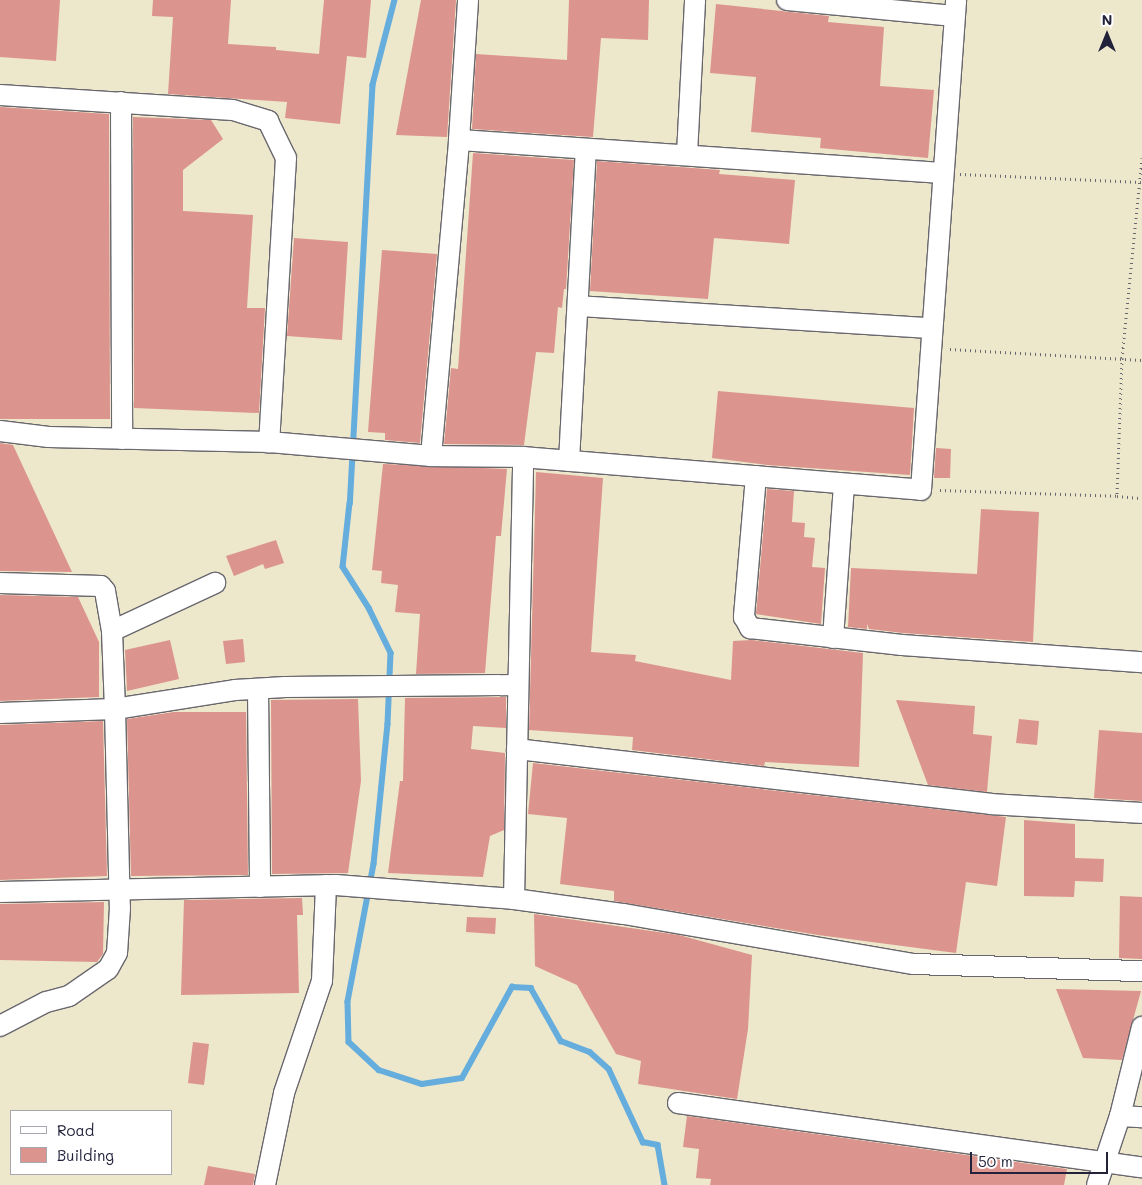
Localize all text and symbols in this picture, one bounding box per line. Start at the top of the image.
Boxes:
north arrow [1082,10,1132,60]
text: N [1102,10,1112,29]
legend [10,1110,172,1175]
text: Road [57,1120,94,1140]
scale bar [972,1142,1110,1174]
text: Building [57,1145,114,1165]
text: 50 m [978,1151,1013,1171]

